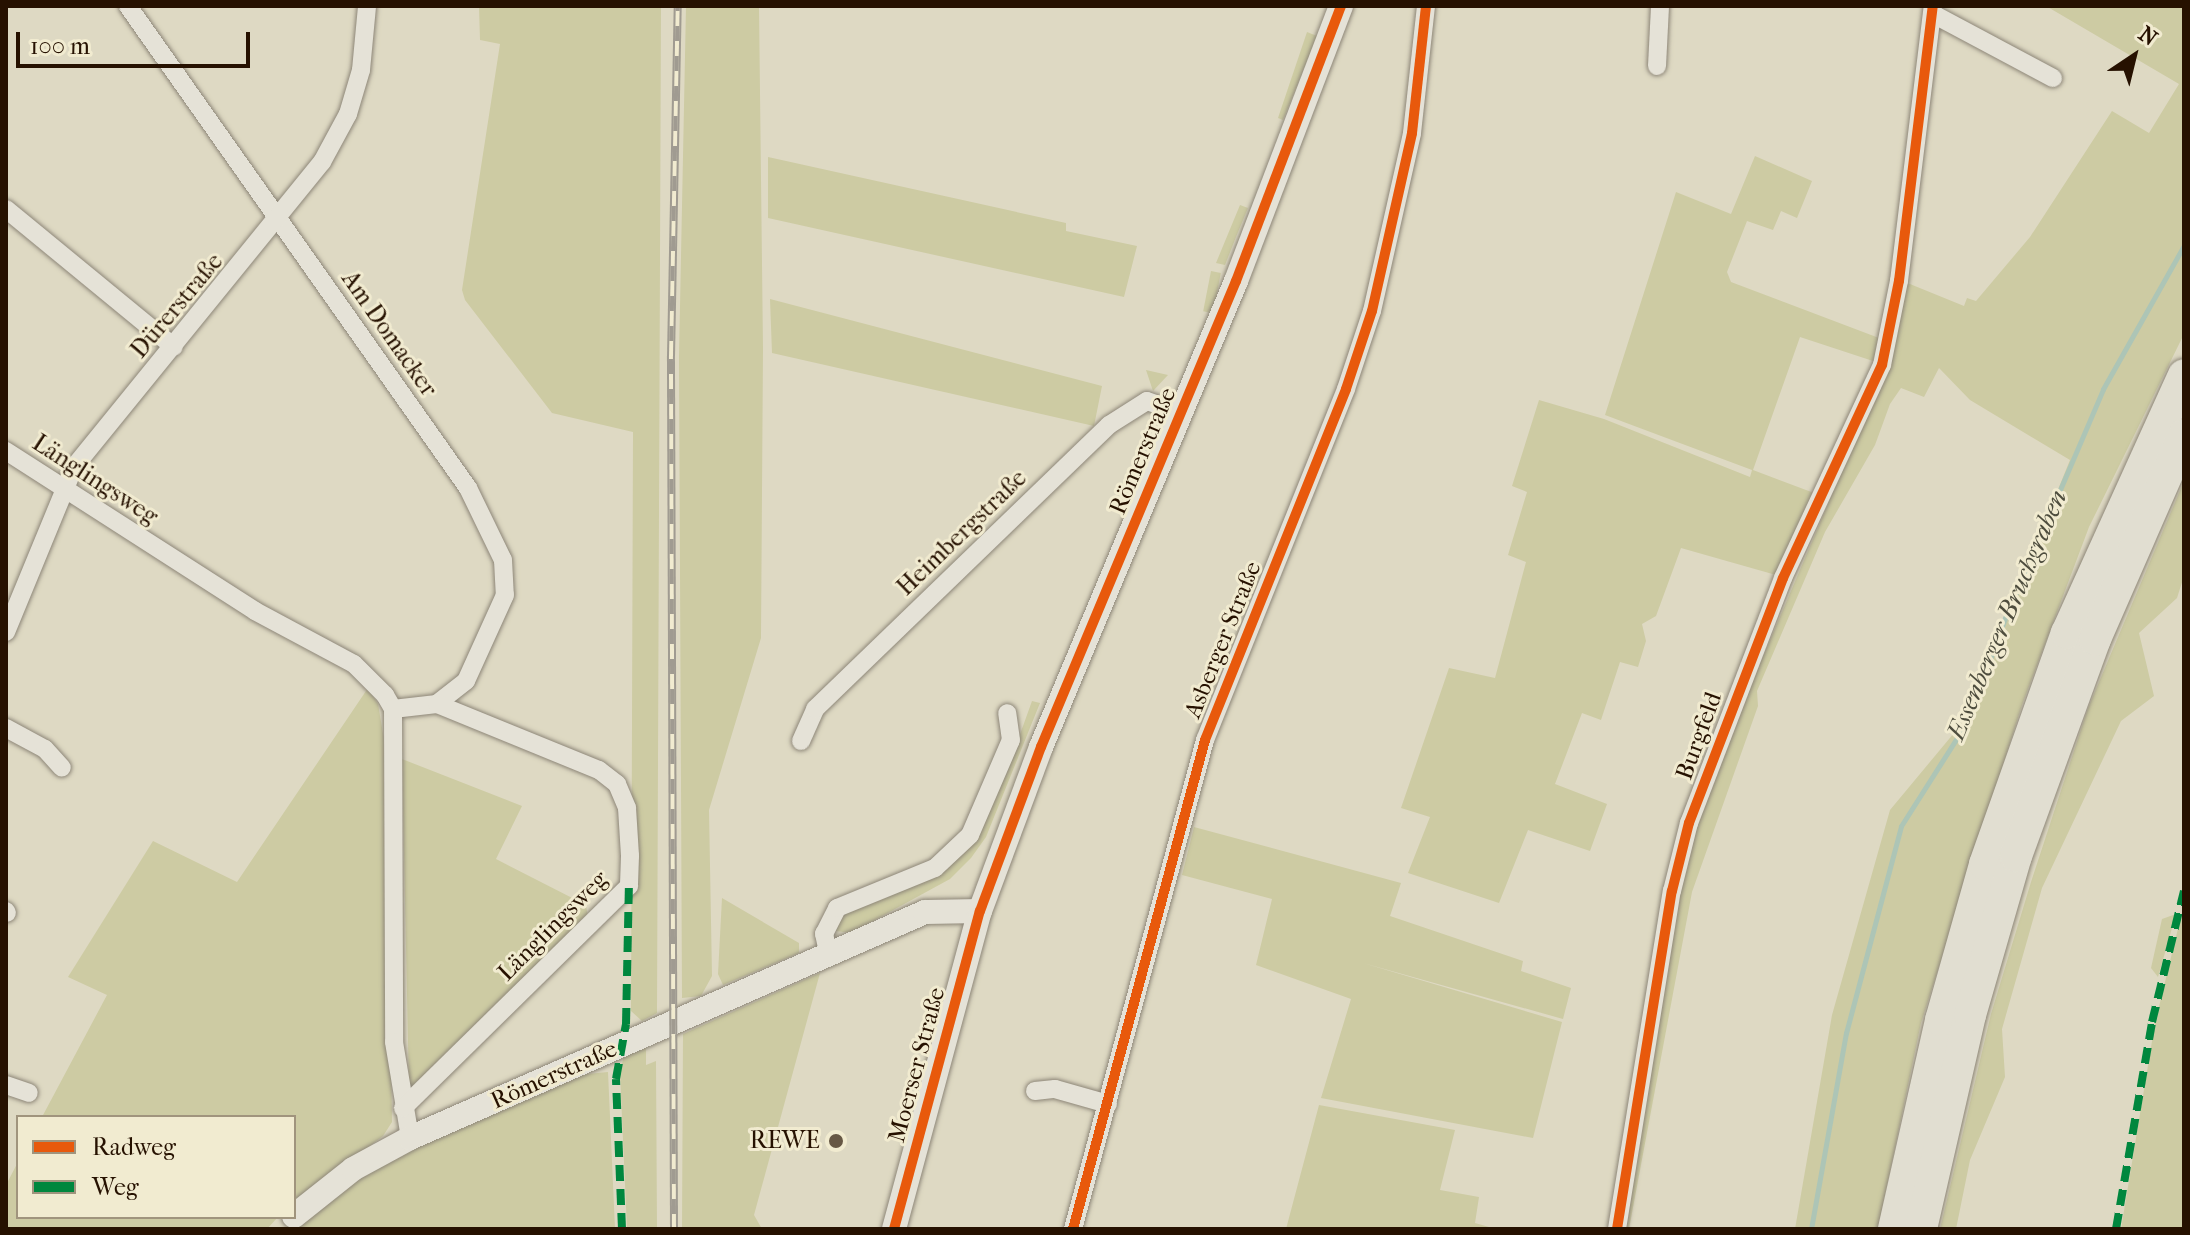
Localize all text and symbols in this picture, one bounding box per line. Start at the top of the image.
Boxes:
scale bar [20,16,254,66]
north arrow [2094,16,2174,96]
text: N [2133,21,2162,52]
text: 100 m [30,32,90,60]
street label: Dürerstraße [125,248,229,364]
street label: Am Domacker [335,266,443,402]
street label: Römerstraße [1103,383,1183,519]
street label: Länglingsweg [27,429,163,531]
street label: Heimbergstraße [891,464,1033,602]
water label: Essenberger Bruchgraben [1940,485,2074,745]
street label: Asberger Straße [1178,557,1268,723]
street label: Burgfeld [1670,688,1728,784]
street label: Länglingsweg [492,865,614,987]
street label: Moerser Straße [882,984,952,1146]
street label: Römerstraße [487,1034,621,1116]
legend [16,1115,296,1219]
place label: REWE [750,1127,820,1155]
marker: REWE [827,1132,845,1150]
text: Radweg [92,1133,176,1161]
text: Weg [92,1173,139,1201]

